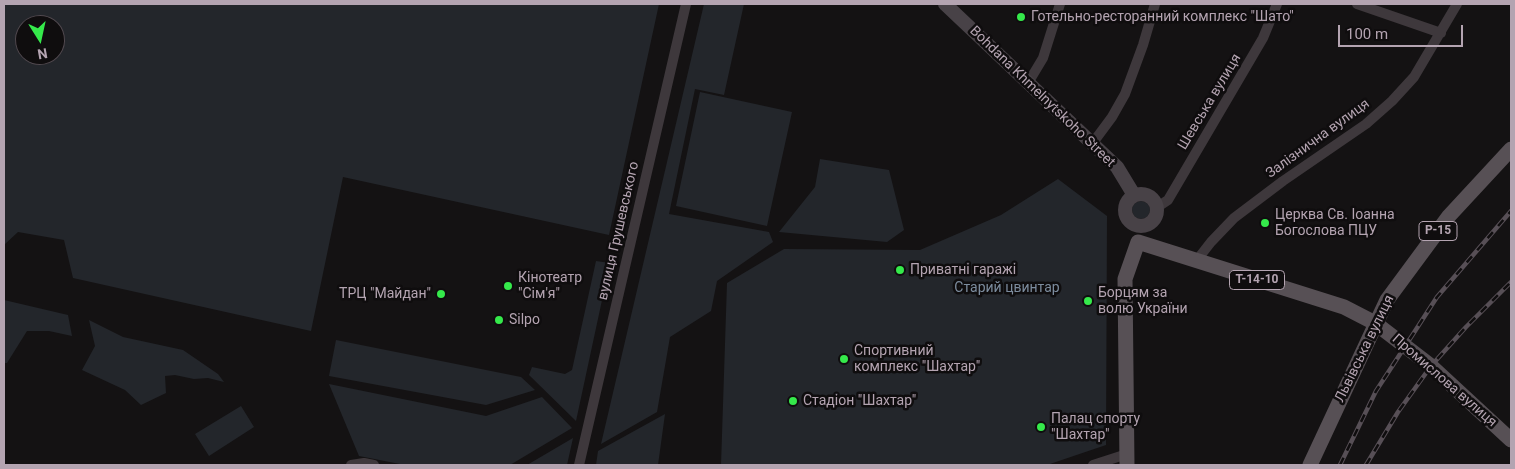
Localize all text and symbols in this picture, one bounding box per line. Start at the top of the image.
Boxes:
place label: Готельно-ресторанний комплекс "Шато" [1031,9,1294,25]
marker: Готельно-ресторанний комплекс "Шато" [1015,11,1027,23]
north arrow [15,15,65,65]
scale bar [1340,15,1465,47]
street label: Bohdana Khmelnytskoho Street [966,23,1118,171]
text: 100 m [1346,25,1388,43]
text: N [36,45,49,63]
street label: Шевська вулиця [1175,51,1245,153]
street label: Залізнична вулиця [1263,96,1373,182]
street label: вулиця Грушевського [595,160,643,302]
place label: Церква Св. Іоанна Богослова ПЦУ [1275,207,1395,240]
marker: Церква Св. Іоанна Богослова ПЦУ [1259,217,1271,229]
road number: Р-15 [1419,222,1457,240]
place label: Приватні гаражі [910,262,1016,278]
marker: Приватні гаражі [894,264,906,276]
place label: Кінотеатр "Сім'я" [518,270,582,302]
road number: Т-14-10 [1230,270,1284,290]
marker: Кінотеатр "Сім'я" [502,280,514,292]
park label: Старий цвинтар [954,280,1060,296]
place label: Борцям за волю України [1098,285,1188,318]
place label: ТРЦ "Майдан" [339,286,431,302]
marker: ТРЦ "Майдан" [435,288,447,300]
street label: Львівська вулиця [1332,293,1398,405]
marker: Борцям за волю України [1082,295,1094,307]
place label: Silpo [509,312,540,328]
marker: Silpo [493,314,505,326]
street label: Промислова вулиця [1388,331,1500,431]
place label: Спортивний комплекс "Шахтар" [854,343,980,376]
marker: Спортивний комплекс "Шахтар" [838,353,850,365]
place label: Стадіон "Шахтар" [803,393,916,409]
marker: Стадіон "Шахтар" [787,395,799,407]
place label: Палац спорту "Шахтар" [1051,411,1140,444]
marker: Палац спорту "Шахтар" [1035,421,1047,433]

